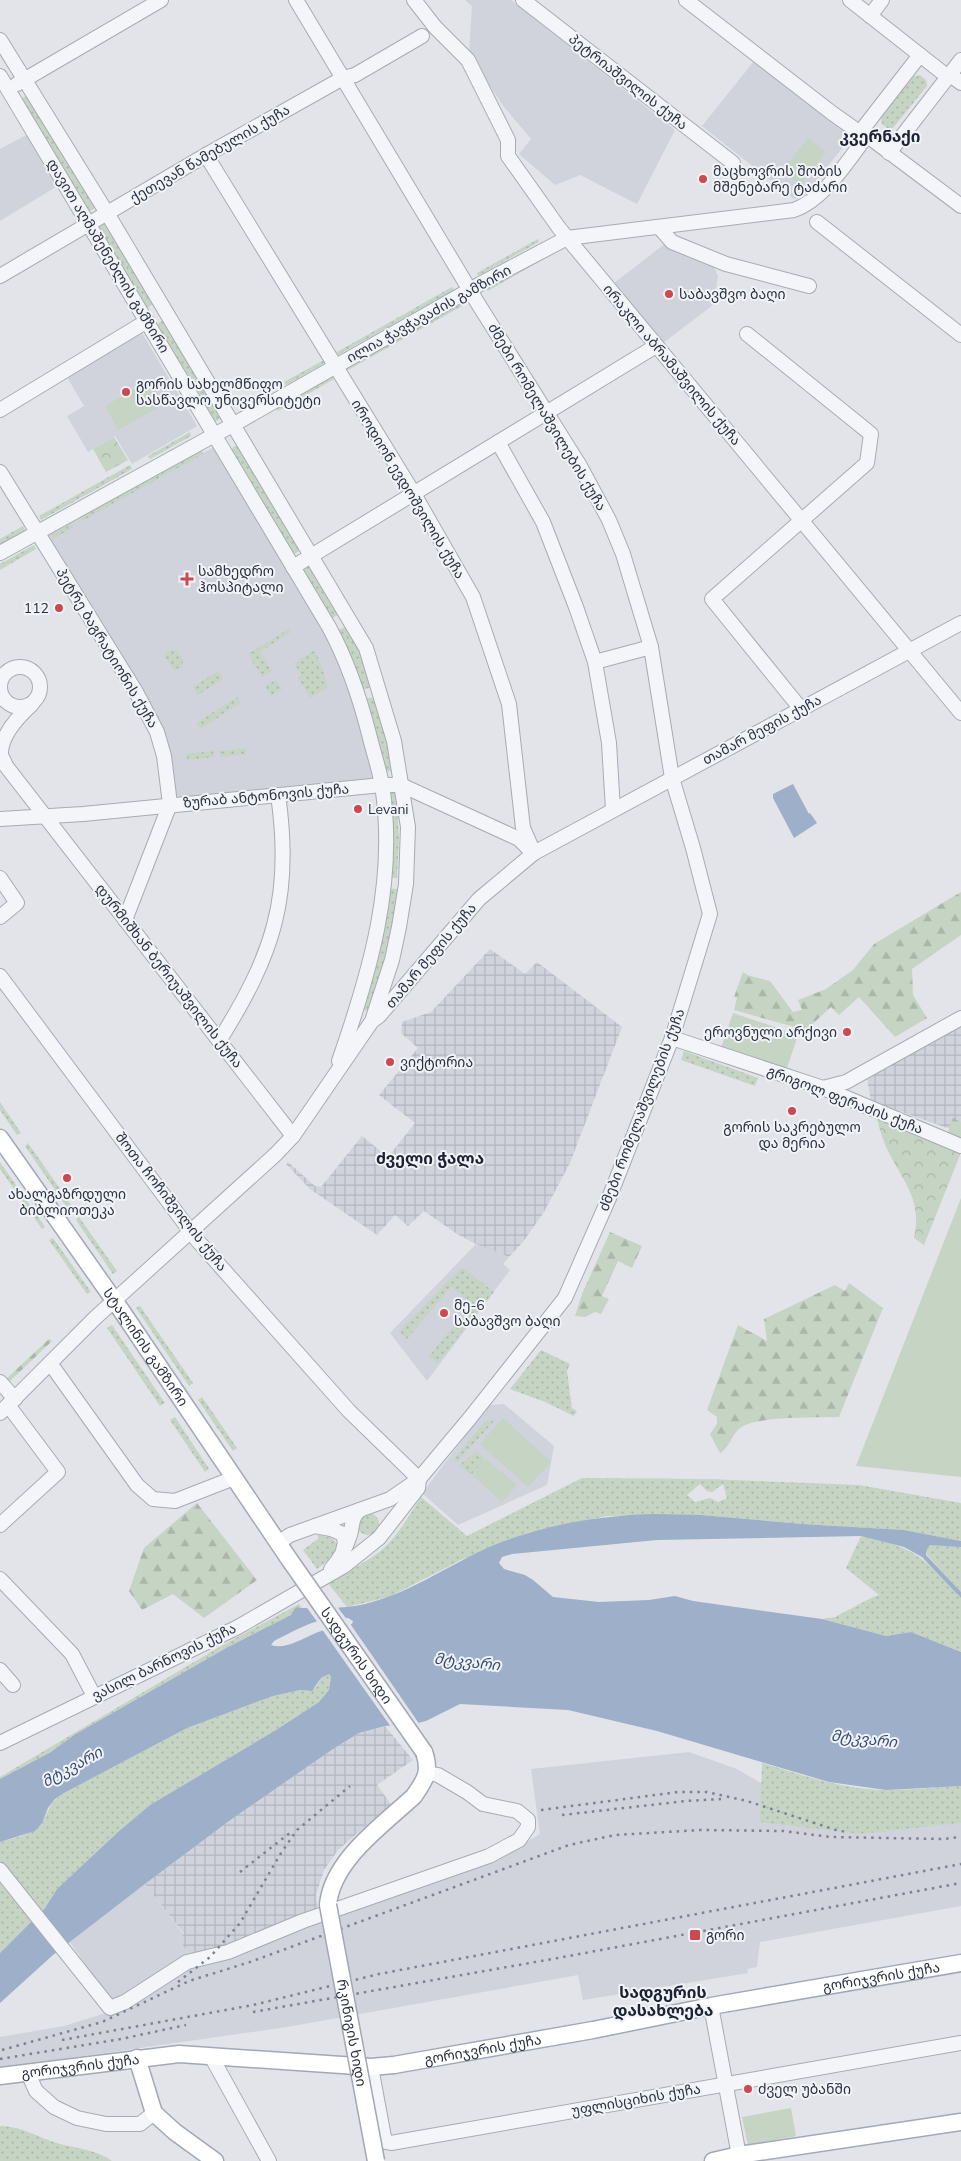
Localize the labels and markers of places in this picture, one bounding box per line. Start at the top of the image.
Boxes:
place label: მაცხოვრის შობის მშენებარე ტაძარი [713,162,847,197]
marker: მაცხოვრის შობის მშენებარე ტაძარი [697,173,709,185]
place label: საბავშვო ბაღი [679,285,786,304]
marker: საბავშვო ბაღი [663,288,675,300]
place label: გორის სახელმწიფო სასწავლო უნივერსიტეტი [136,375,321,410]
marker: გორის სახელმწიფო სასწავლო უნივერსიტეტი [120,386,132,398]
place label: სამხედრო ჰოსპიტალი [198,562,283,597]
marker: სამხედრო ჰოსპიტალი [180,572,194,586]
place label: 112 [24,599,49,618]
marker: 112 [53,602,65,614]
place label: Levani [368,800,409,819]
marker: Levani [352,803,364,815]
place label: ეროვნული არქივი [704,1023,837,1042]
marker: ეროვნული არქივი [841,1026,853,1038]
place label: ვიქტორია [400,1053,473,1072]
marker: ვიქტორია [384,1056,396,1068]
marker: გორის საკრებულო და მერია [786,1105,798,1117]
place label: გორის საკრებულო და მერია [723,1118,861,1153]
marker: ახალგაზრდული ბიბლიოთეკა [61,1172,73,1184]
place label: ახალგაზრდული ბიბლიოთეკა [8,1185,126,1220]
place label: მე-6 საბავშვო ბაღი [454,1296,561,1331]
marker: მე-6 საბავშვო ბაღი [438,1307,450,1319]
place label: გორი [706,1926,745,1945]
marker: გორი [688,1928,702,1942]
place label: ძველ უბანში [758,2080,851,2099]
marker: ძველ უბანში [742,2083,754,2095]

